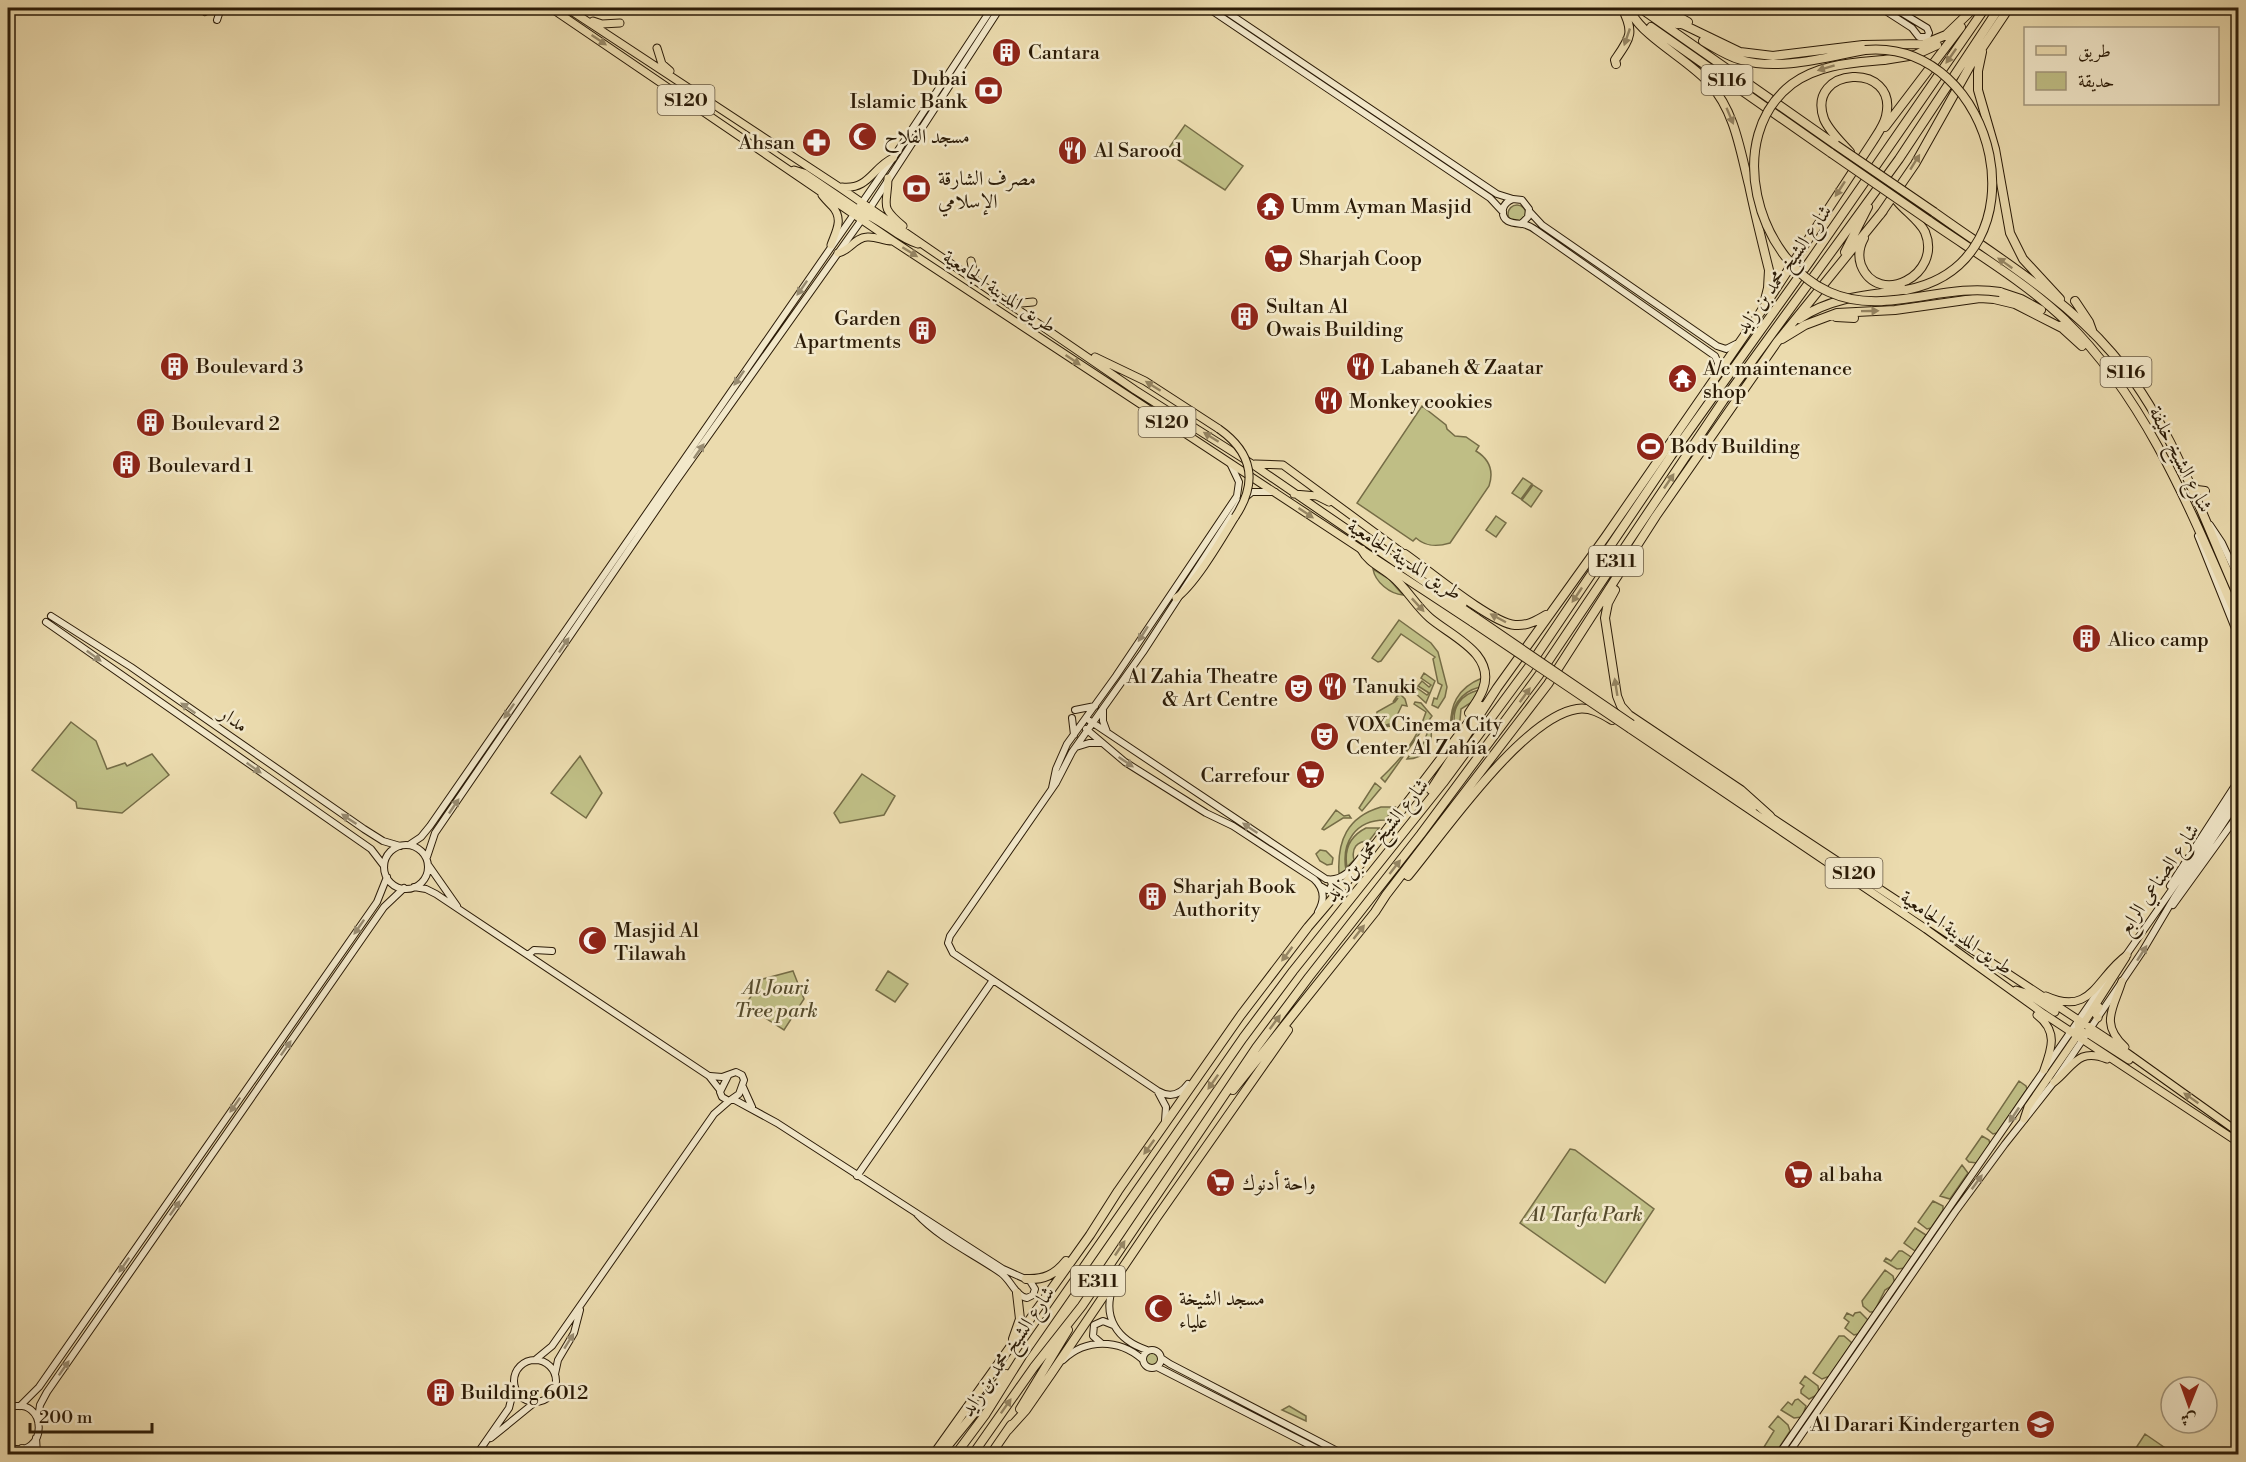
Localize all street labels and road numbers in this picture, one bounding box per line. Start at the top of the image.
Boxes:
road number: S116 [1702,65,1752,95]
road number: S120 [658,85,714,115]
street label: شارع الشيخ محمد بن زايد [1730,200,1841,342]
street label: طريق المدينة الجامعية [938,245,1061,339]
road number: S116 [2100,357,2152,387]
street label: شارع الشيخ خليفة [2139,402,2217,519]
road number: S120 [1138,407,1196,437]
street label: طريق المدينة الجامعية [1342,514,1466,607]
road number: E311 [1589,546,1643,576]
street label: مدار [212,700,252,739]
street label: شارع الشيخ محمد بن زايد [1320,774,1438,911]
street label: شارع الصناعي الرابع [2113,820,2209,942]
road number: S120 [1826,858,1882,888]
street label: طريق المدينة الجامعية [1895,885,2017,981]
road number: E311 [1071,1266,1125,1296]
street label: شارع الشيخ محمد بن زايد [955,1282,1065,1424]

